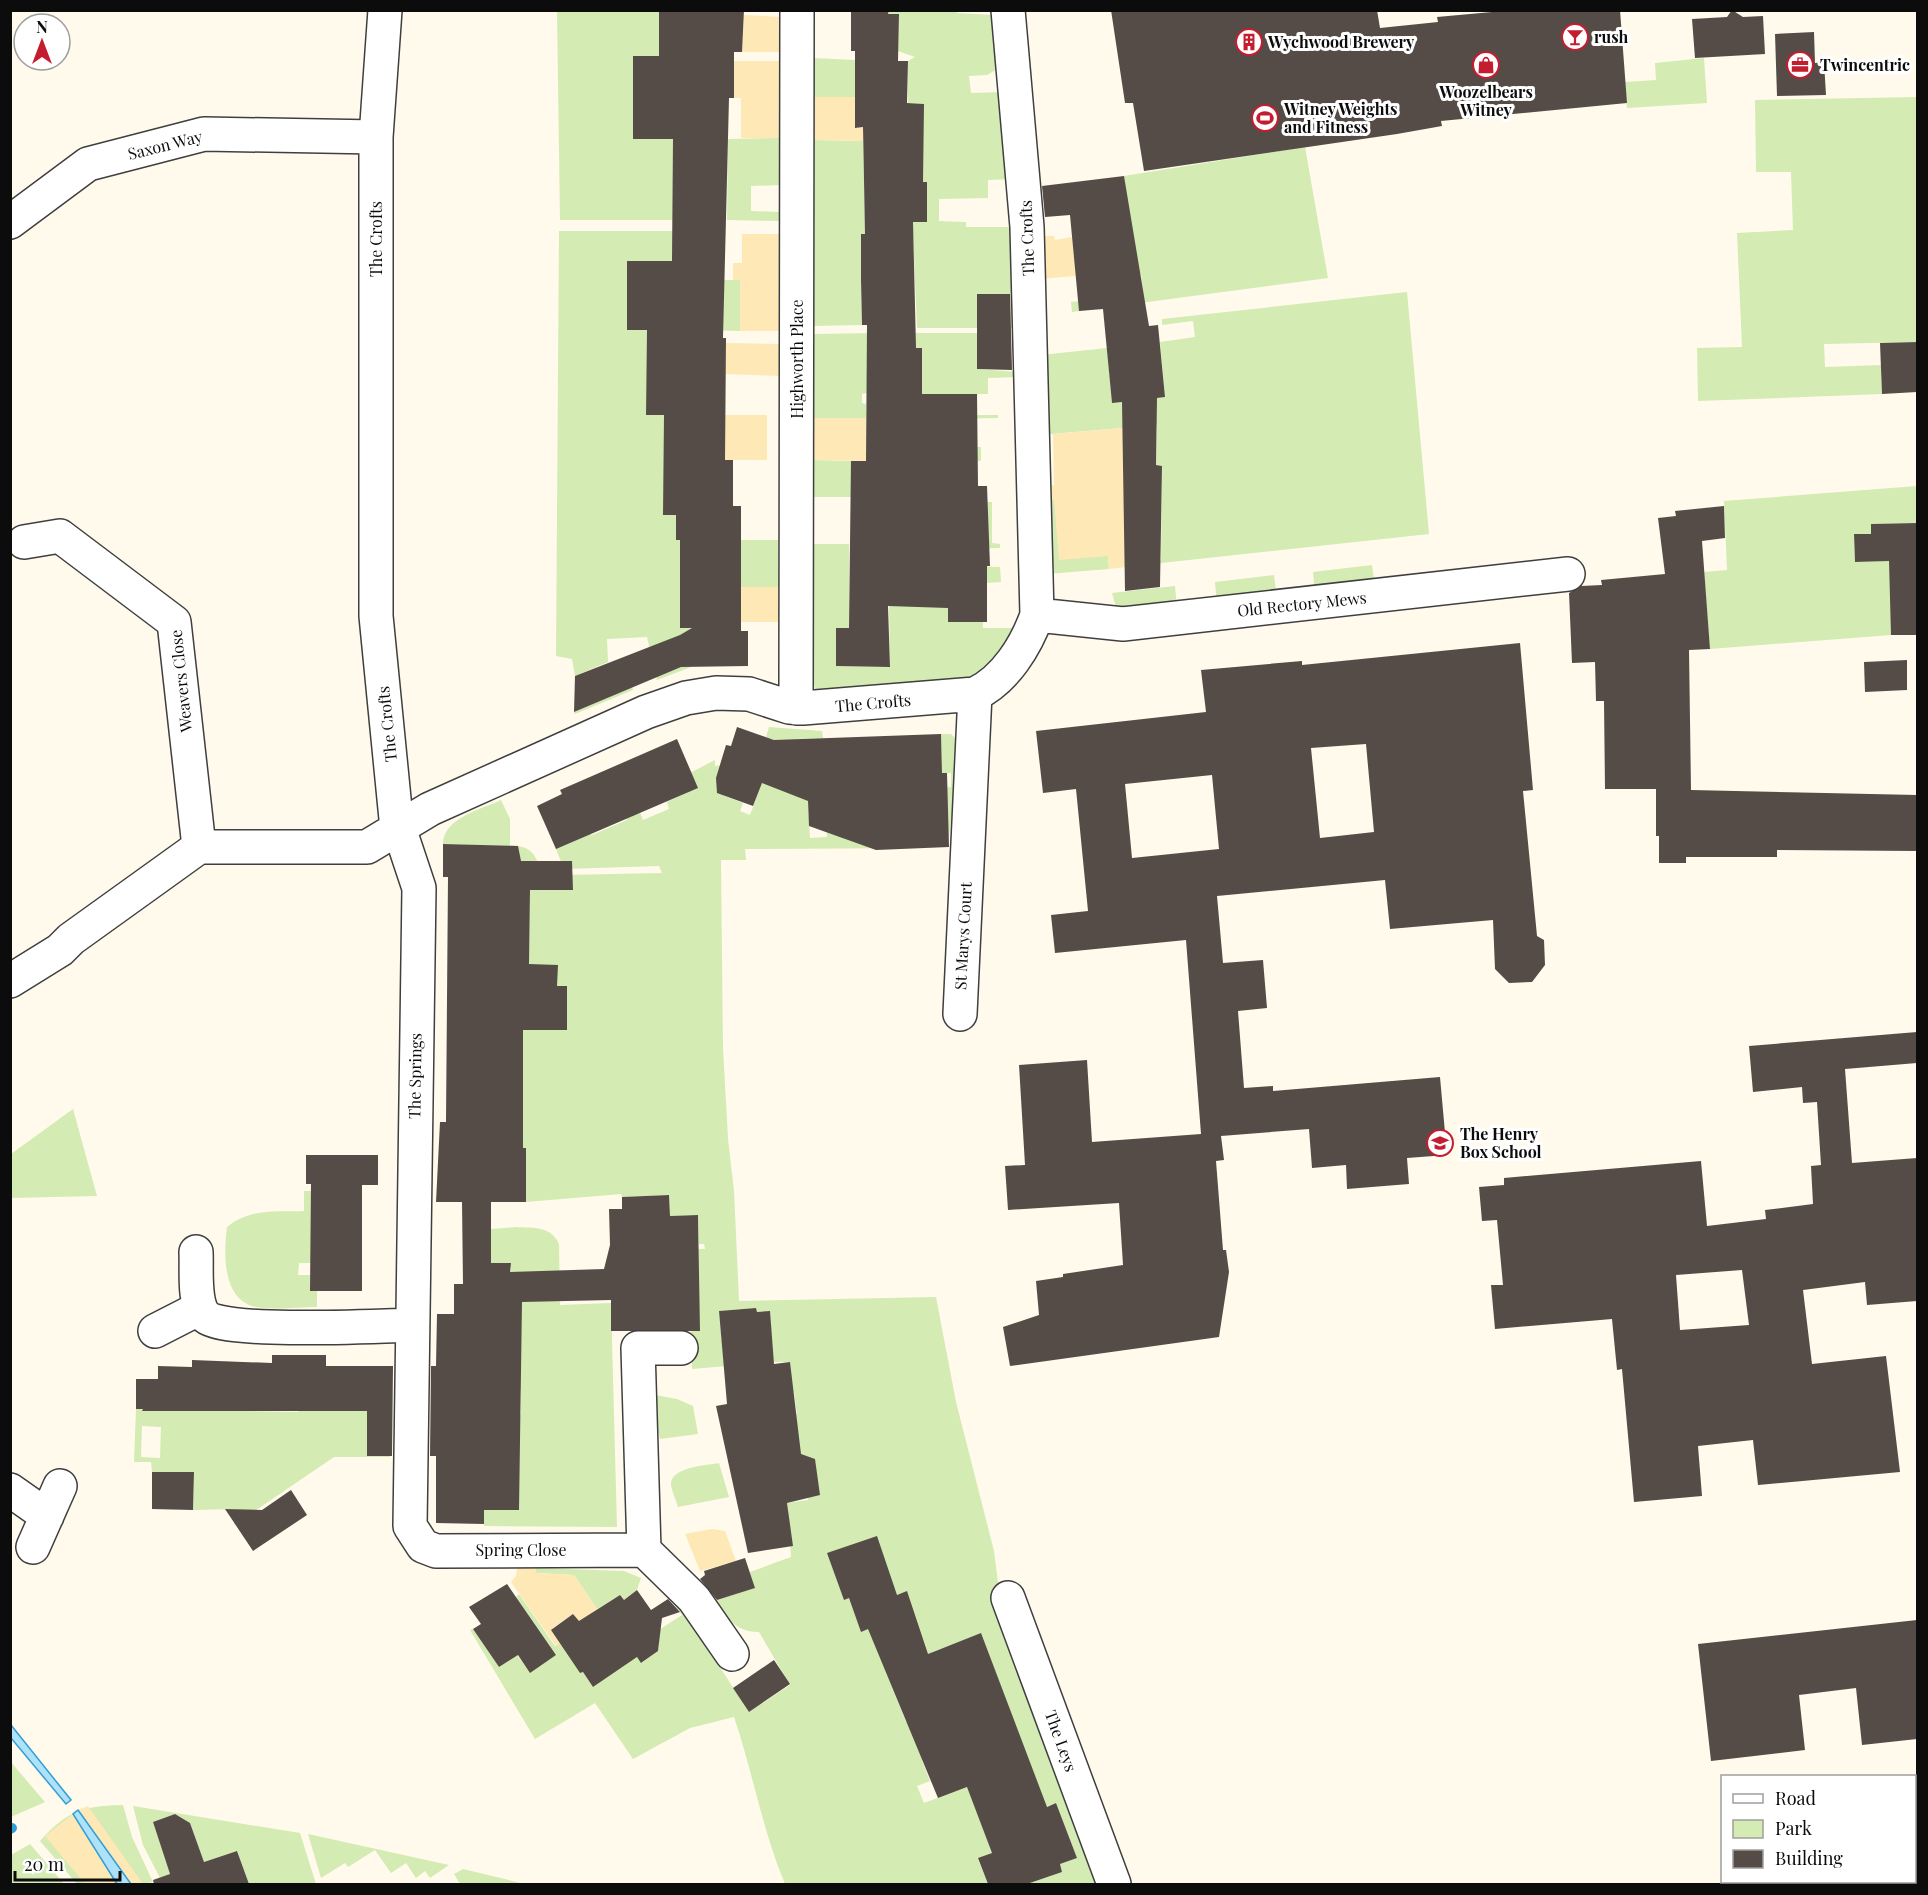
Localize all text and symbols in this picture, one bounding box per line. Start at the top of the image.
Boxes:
north arrow [12,12,72,72]
text: N [36,16,48,37]
bar icon: rush [1560,22,1590,52]
place label: rush [1594,26,1629,47]
building icon: Wychwood Brewery [1234,27,1264,57]
place label: Wychwood Brewery [1267,31,1415,52]
shop icon: Woozelbears Witney [1471,50,1501,80]
office icon: Twincentric [1785,50,1815,80]
place label: Twincentric [1820,54,1910,75]
place label: Woozelbears Witney [1438,81,1533,120]
place label: Witney Weights and Fitness [1283,98,1397,137]
sports icon: Witney Weights and Fitness [1250,103,1280,133]
street label: Saxon Way [125,125,204,164]
street label: The Crofts [1015,200,1038,276]
street label: The Crofts [365,201,386,277]
street label: Highworth Place [786,299,807,419]
street label: Old Rectory Mews [1236,586,1368,621]
street label: Weavers Close [165,629,196,734]
street label: The Crofts [372,685,401,763]
street label: The Crofts [834,689,912,716]
street label: St Marys Court [949,881,976,990]
street label: The Springs [403,1033,426,1119]
place label: The Henry Box School [1460,1123,1542,1162]
school or university icon: The Henry Box School [1425,1128,1455,1158]
street label: Spring Close [475,1539,567,1560]
street label: The Leys [1041,1707,1082,1774]
legend [1721,1775,1916,1883]
text: Road [1775,1786,1816,1810]
text: Park [1775,1816,1812,1840]
scale bar [15,1844,120,1882]
text: Building [1775,1846,1843,1870]
text: 20 m [24,1852,64,1876]

